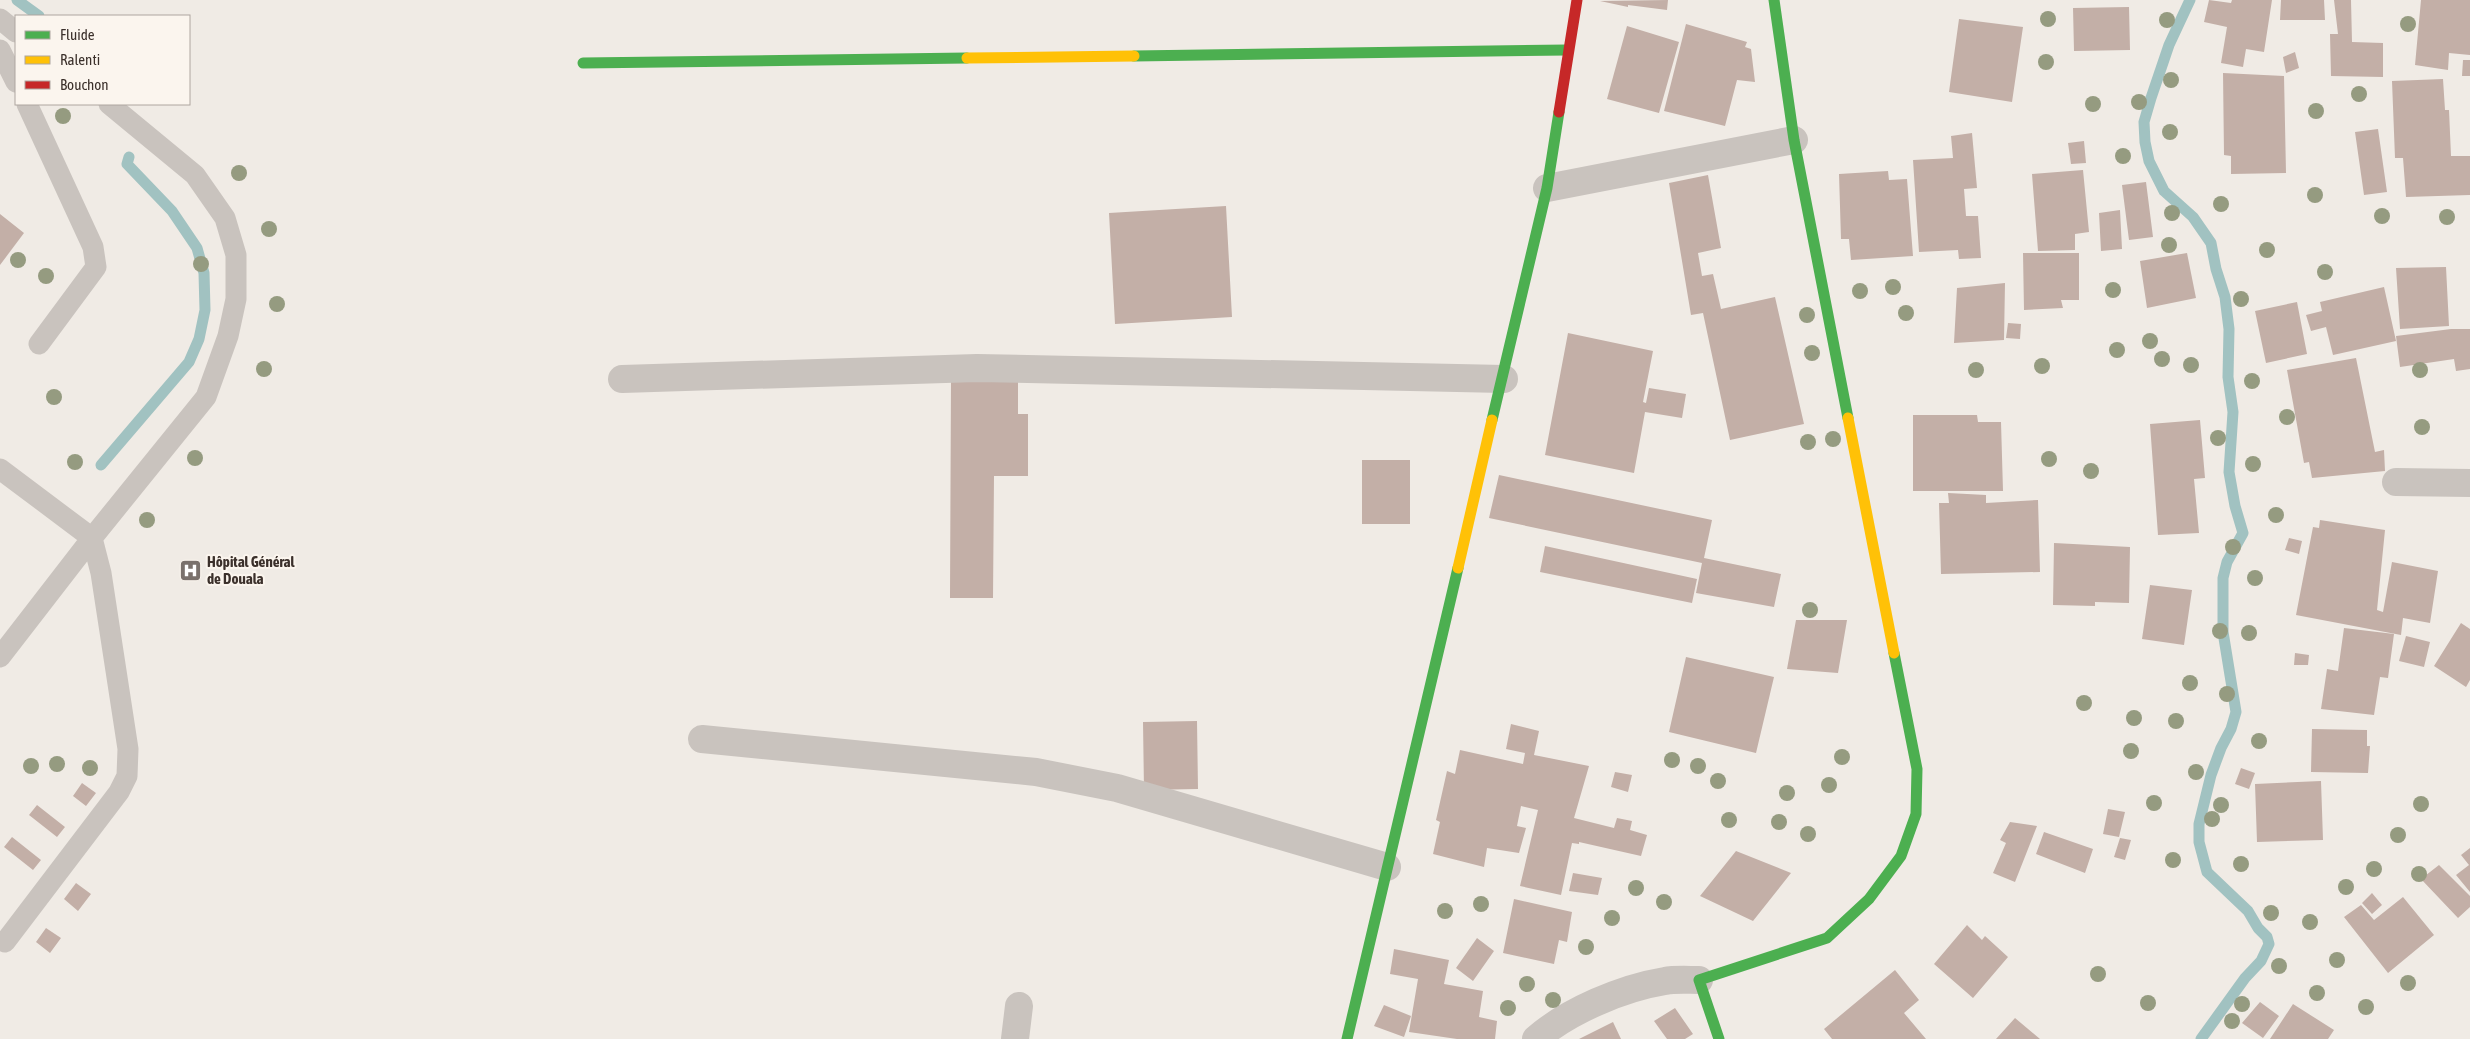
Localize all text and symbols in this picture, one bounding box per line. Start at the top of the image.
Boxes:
legend [15,15,190,105]
text: Fluide [60,26,95,43]
text: Ralenti [60,51,100,68]
text: Bouchon [60,76,109,93]
place label: Hôpital Général de Douala [207,553,296,587]
hospital icon: Hôpital Général de Douala [179,559,203,583]

